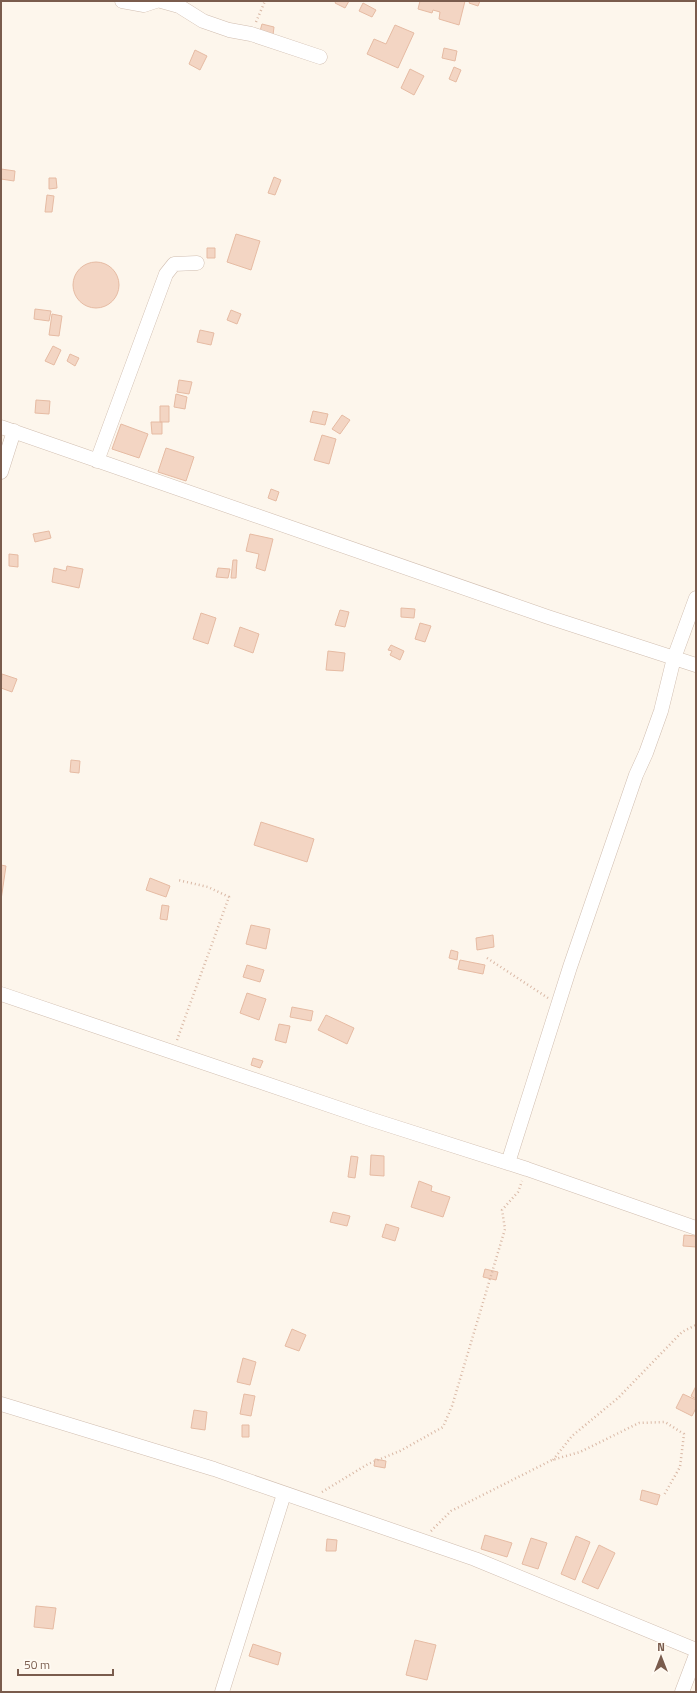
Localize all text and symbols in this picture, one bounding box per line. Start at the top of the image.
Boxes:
north arrow [641,1637,681,1677]
text: N [657,1639,665,1655]
scale bar [18,1651,113,1677]
text: 50 m [24,1655,50,1674]

